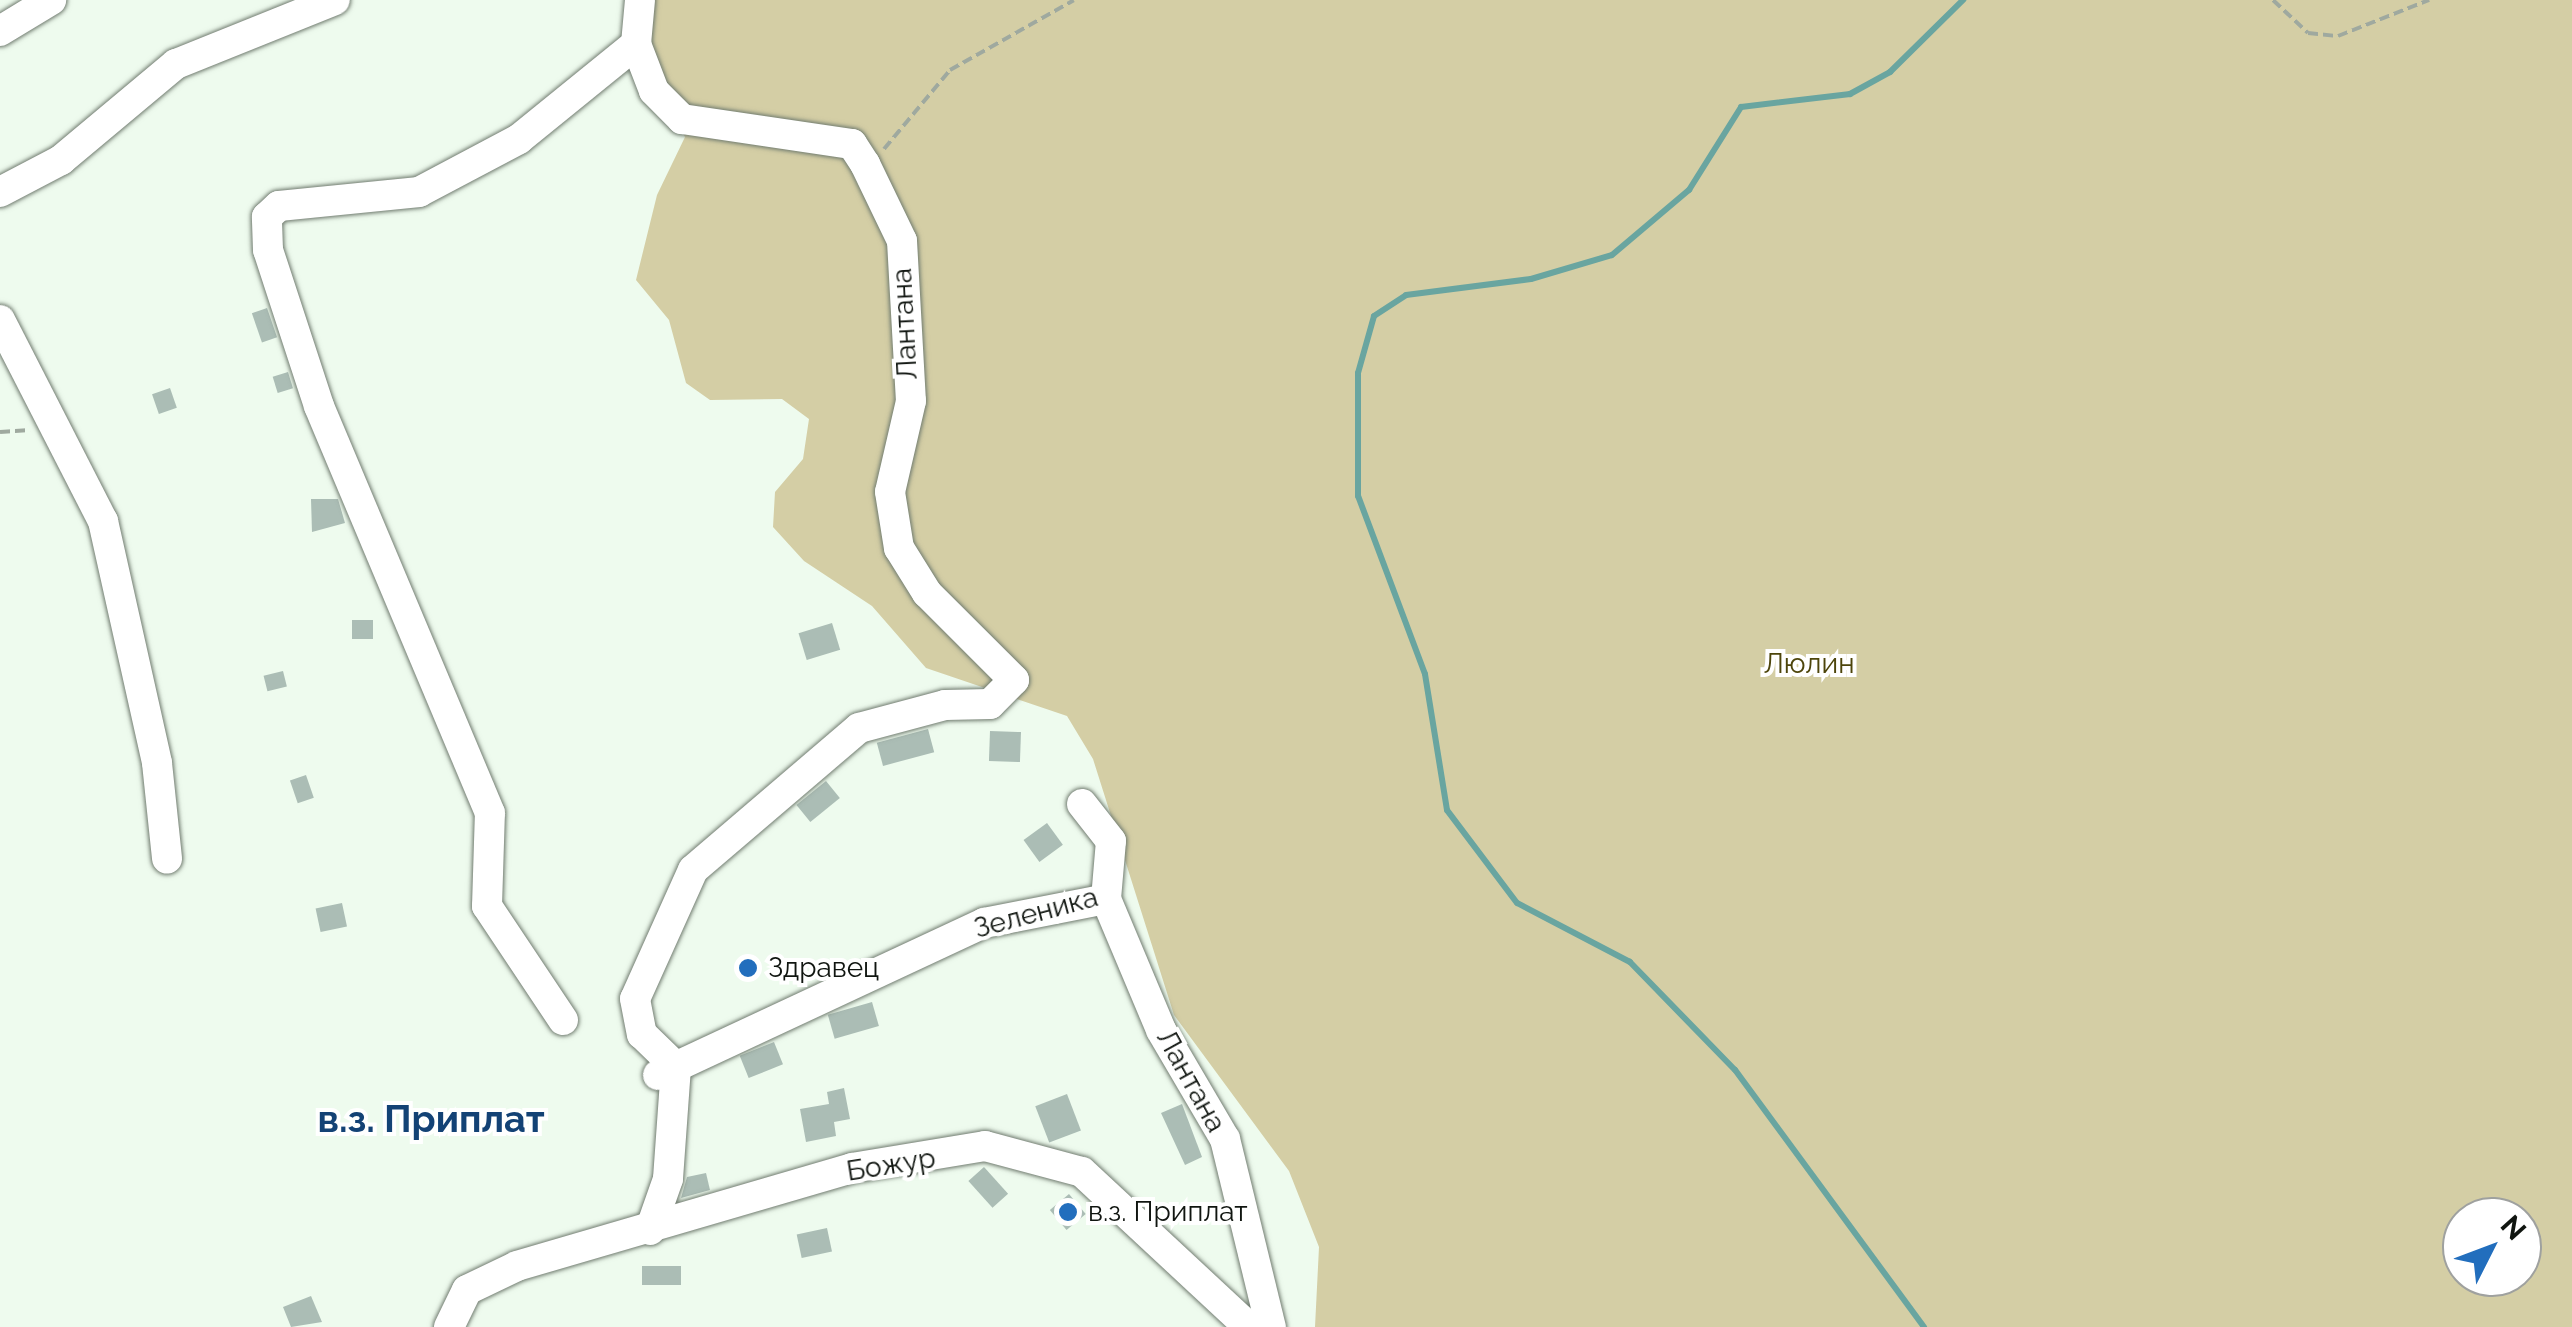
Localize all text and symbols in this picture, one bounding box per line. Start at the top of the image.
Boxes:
street label: Лантана [885,267,925,381]
park label: Люлин [1763,647,1855,681]
street label: Зеленика [970,880,1102,946]
place label: Здравец [768,951,879,985]
marker: Здравец [737,957,759,979]
street label: Лантана [1149,1024,1233,1138]
district label: в.з. Приплат [317,1096,545,1142]
street label: Божур [844,1141,938,1189]
place label: в.з. Приплат [1088,1195,1248,1229]
north arrow [2442,1197,2542,1297]
marker: в.з. Приплат [1057,1201,1079,1223]
text: N [2494,1209,2533,1247]

